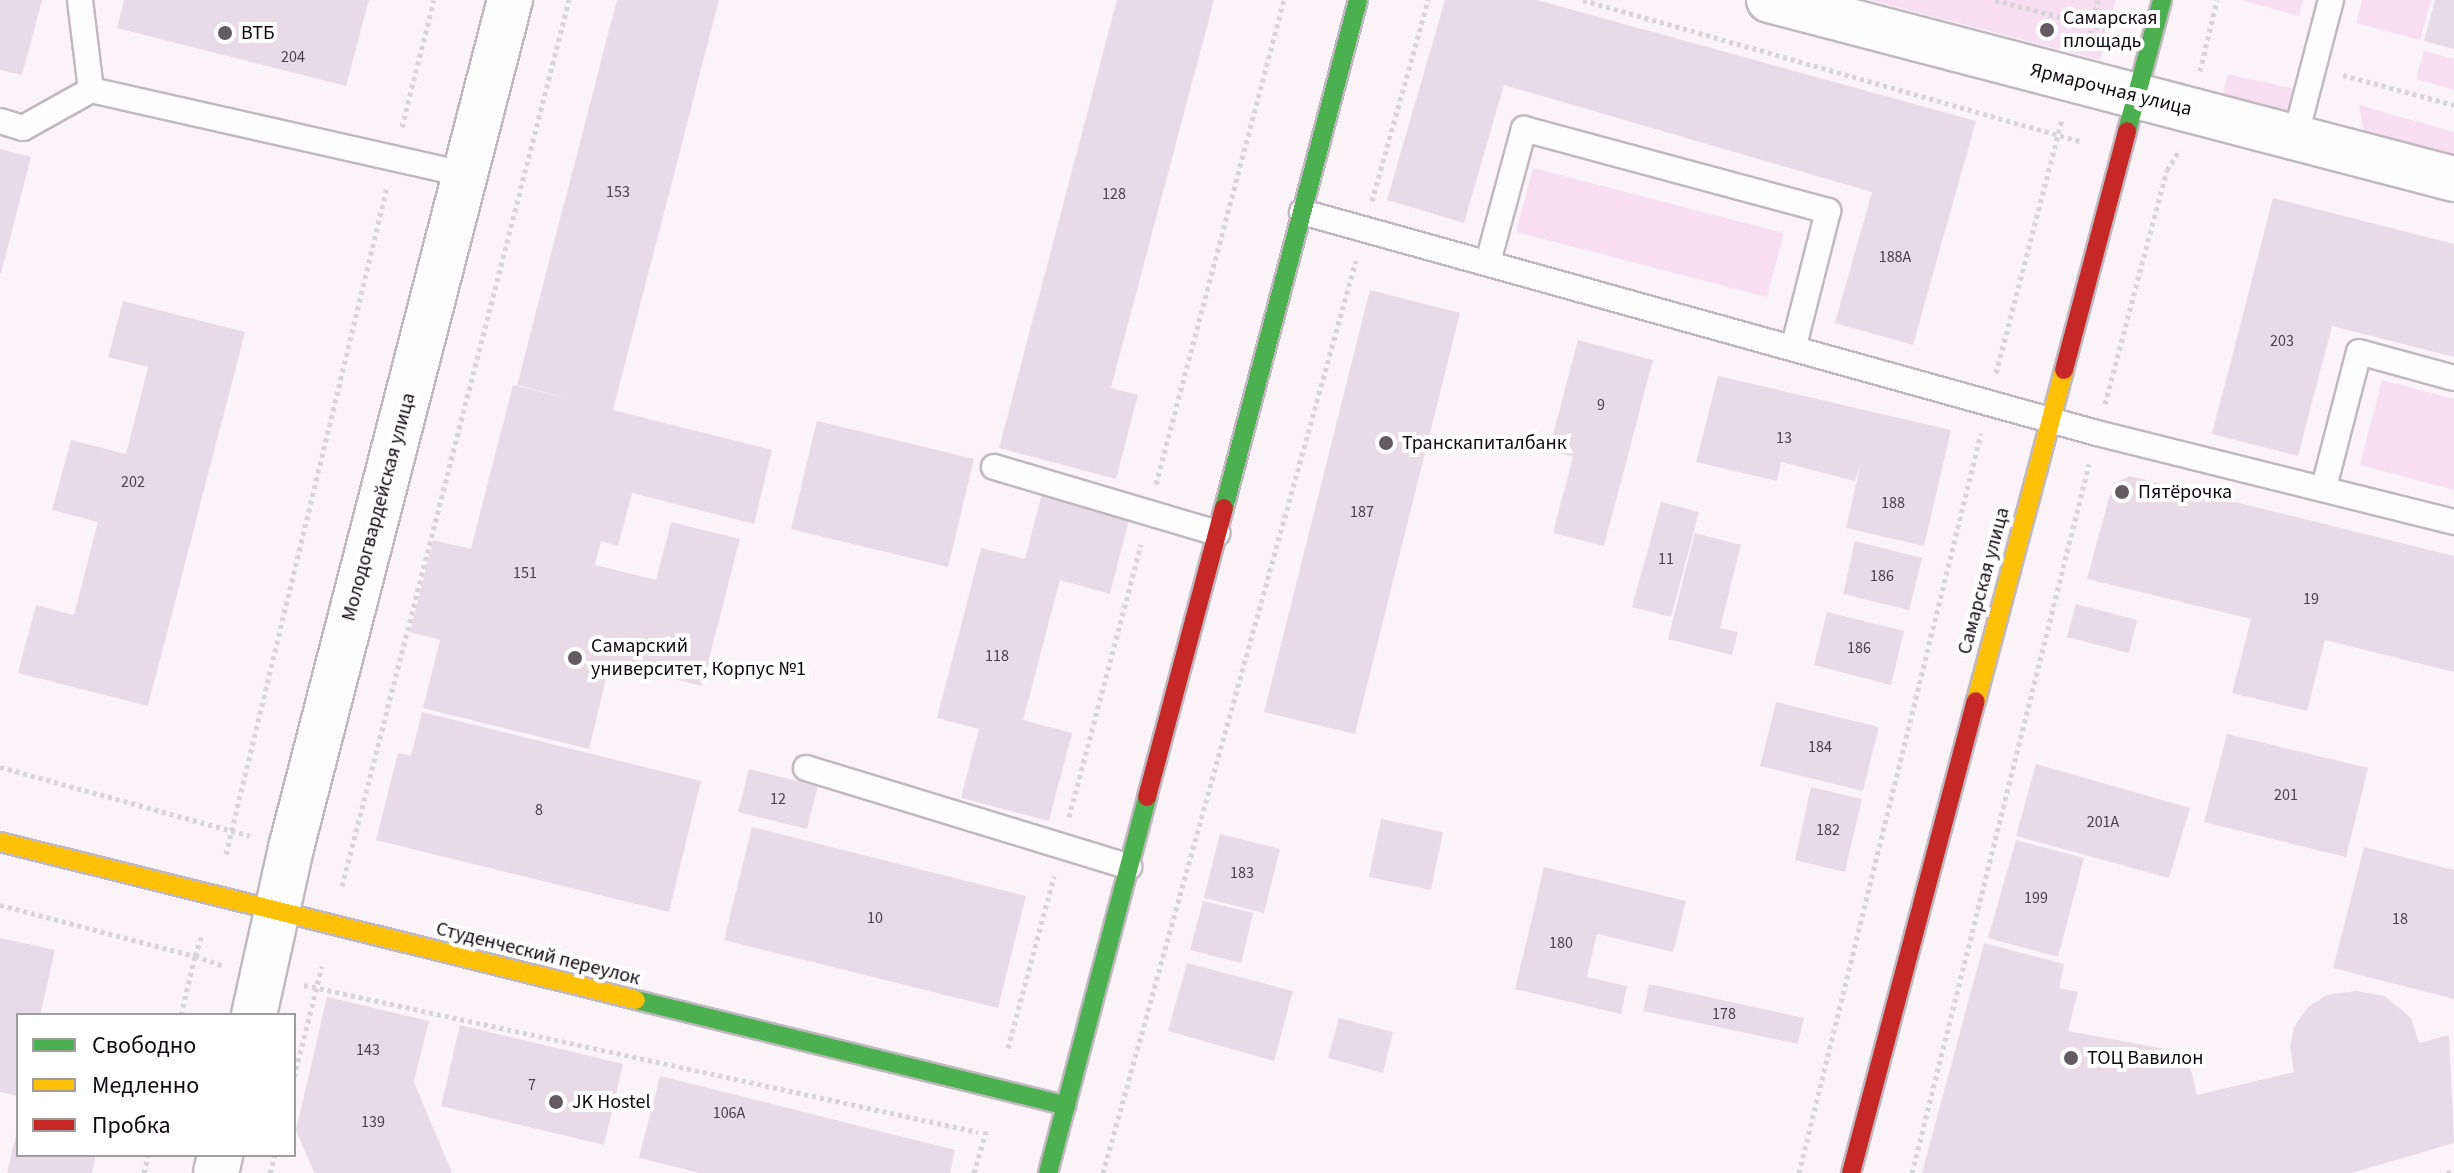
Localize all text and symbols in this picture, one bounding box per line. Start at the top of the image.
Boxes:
place label: Самарская площадь [2063,6,2158,53]
place label: ВТБ [241,21,275,45]
marker: Самарская площадь [2038,21,2056,39]
marker: ВТБ [216,24,234,42]
house number: 204 [281,47,305,67]
street label: Ярмарочная улица [2028,58,2194,122]
house number: 153 [606,182,630,202]
house number: 128 [1102,184,1126,204]
house number: 188А [1879,247,1911,267]
house number: 203 [2270,331,2294,351]
street label: Молодогвардейская улица [337,390,421,624]
house number: 9 [1597,395,1605,415]
house number: 13 [1776,428,1792,448]
place label: Транскапиталбанк [1402,431,1567,455]
marker: Транскапиталбанк [1377,434,1395,452]
house number: 202 [121,472,145,492]
place label: Пятёрочка [2138,480,2232,504]
marker: Пятёрочка [2113,483,2131,501]
house number: 188 [1881,493,1905,513]
house number: 187 [1350,502,1374,522]
street label: Самарская улица [1953,505,2015,657]
house number: 11 [1658,549,1674,569]
house number: 151 [513,563,537,583]
house number: 186 [1870,566,1894,586]
house number: 19 [2303,589,2319,609]
place label: Самарский университет, Корпус №1 [591,634,806,681]
house number: 186 [1847,638,1871,658]
house number: 118 [985,646,1009,666]
marker: Самарский университет, Корпус №1 [566,649,584,667]
house number: 184 [1808,737,1832,757]
house number: 201 [2274,785,2298,805]
house number: 12 [770,789,786,809]
house number: 8 [535,800,543,820]
house number: 201А [2087,812,2119,832]
house number: 182 [1816,820,1840,840]
house number: 183 [1230,863,1254,883]
house number: 199 [2024,888,2048,908]
house number: 10 [867,908,883,928]
house number: 18 [2392,909,2408,929]
street label: Студенческий переулок [433,917,643,991]
house number: 180 [1549,933,1573,953]
house number: 178 [1712,1004,1736,1024]
legend [16,1013,296,1157]
text: Свободно [92,1028,196,1063]
house number: 143 [356,1040,380,1060]
place label: ТОЦ Вавилон [2087,1046,2203,1070]
marker: ТОЦ Вавилон [2062,1049,2080,1067]
text: Медленно [92,1068,199,1103]
house number: 7 [528,1075,536,1095]
place label: JK Hostel [572,1090,650,1114]
marker: JK Hostel [547,1093,565,1111]
house number: 106А [713,1103,745,1123]
text: Пробка [92,1108,171,1143]
house number: 139 [361,1112,385,1132]

